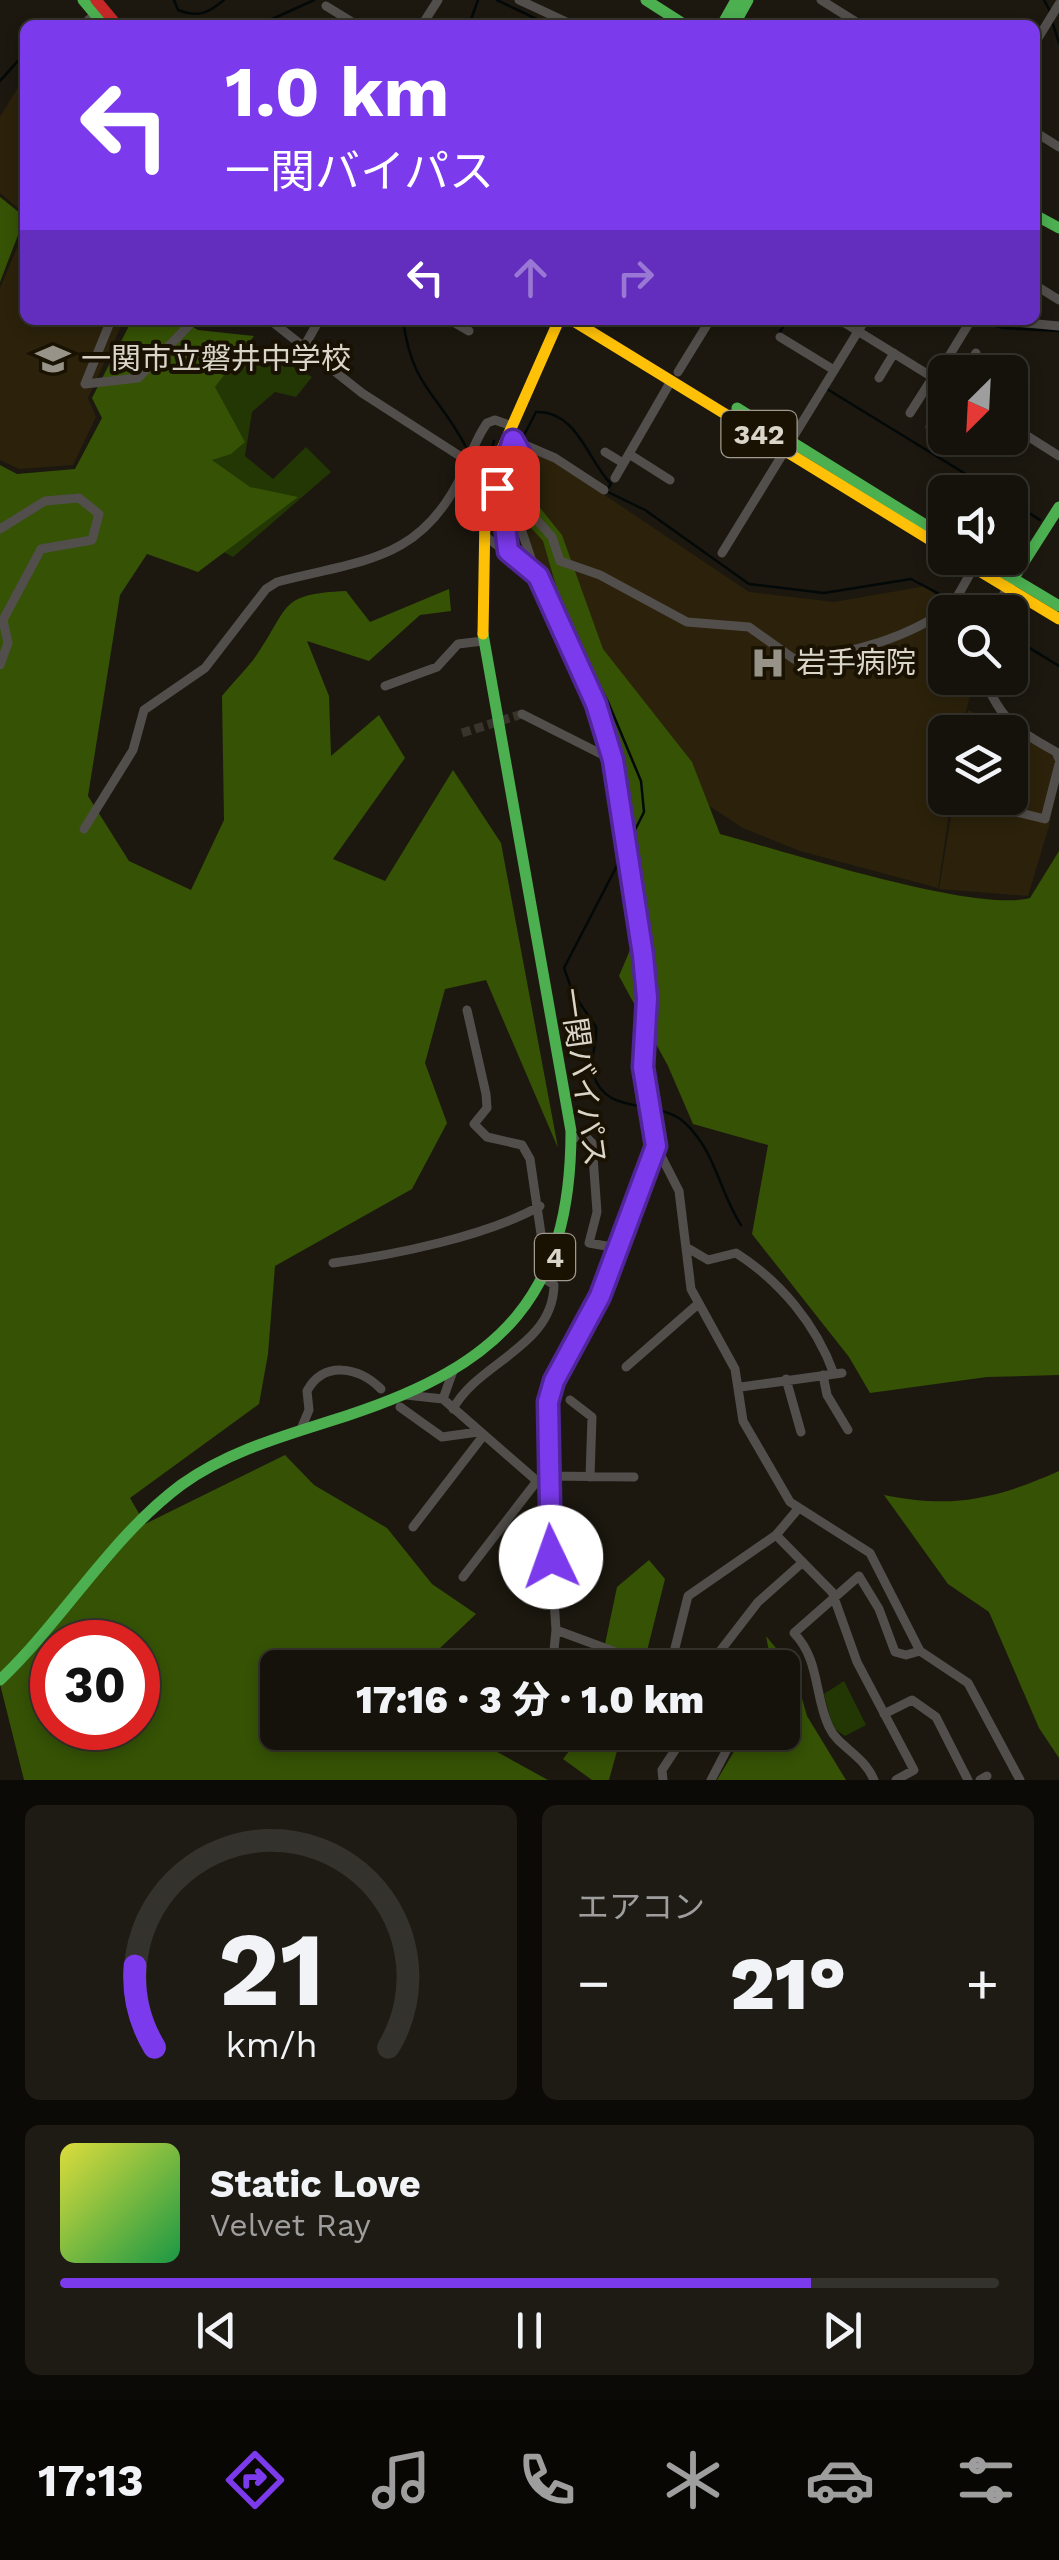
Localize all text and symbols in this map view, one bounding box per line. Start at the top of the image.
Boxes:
text: 1.0 km [225,51,449,133]
icon: left [60,60,190,190]
text: 一関バイパス [225,145,494,198]
icon: left [398,250,453,305]
icon: ahead [503,250,558,305]
icon: right [608,250,663,305]
school or university icon: 一関市立磐井中学校 [34,340,72,378]
place label: 一関市立磐井中学校 [81,341,351,376]
north arrow [928,355,1028,455]
map controls [928,355,1028,815]
road number: 342 [722,411,796,457]
pin [455,446,540,531]
icon: arrive [470,461,525,516]
button: sound [928,475,1028,575]
button: search [928,595,1028,695]
hospital icon: 岩手病院 [749,644,787,682]
place label: 岩手病院 [796,645,916,680]
button: layers [928,715,1028,815]
street label: 一関バイパス [554,986,613,1168]
road number: 4 [535,1234,575,1280]
position arrow [499,1505,603,1609]
speed limit sign: 30 [30,1620,160,1750]
text: 17:16 · 3 分 · 1.0 km [356,1678,704,1722]
text: エアコン [577,1888,705,1926]
text: 21 [218,1908,324,2030]
text: 21° [730,1939,846,2027]
text: − [577,1951,610,2015]
text: + [966,1951,999,2015]
text: km/h [225,2024,317,2066]
text: Static Love [210,2162,421,2206]
text: Velvet Ray [210,2206,371,2244]
icon: previous [189,2303,244,2358]
icon: pause [502,2303,557,2358]
icon: next [815,2303,870,2358]
icon: directions [220,2445,290,2515]
icon: music [366,2445,436,2515]
icon: phone [512,2445,582,2515]
icon: climate [658,2445,728,2515]
icon: car [805,2445,875,2515]
icon: filters [951,2445,1021,2515]
text: 17:13 [38,2454,144,2507]

